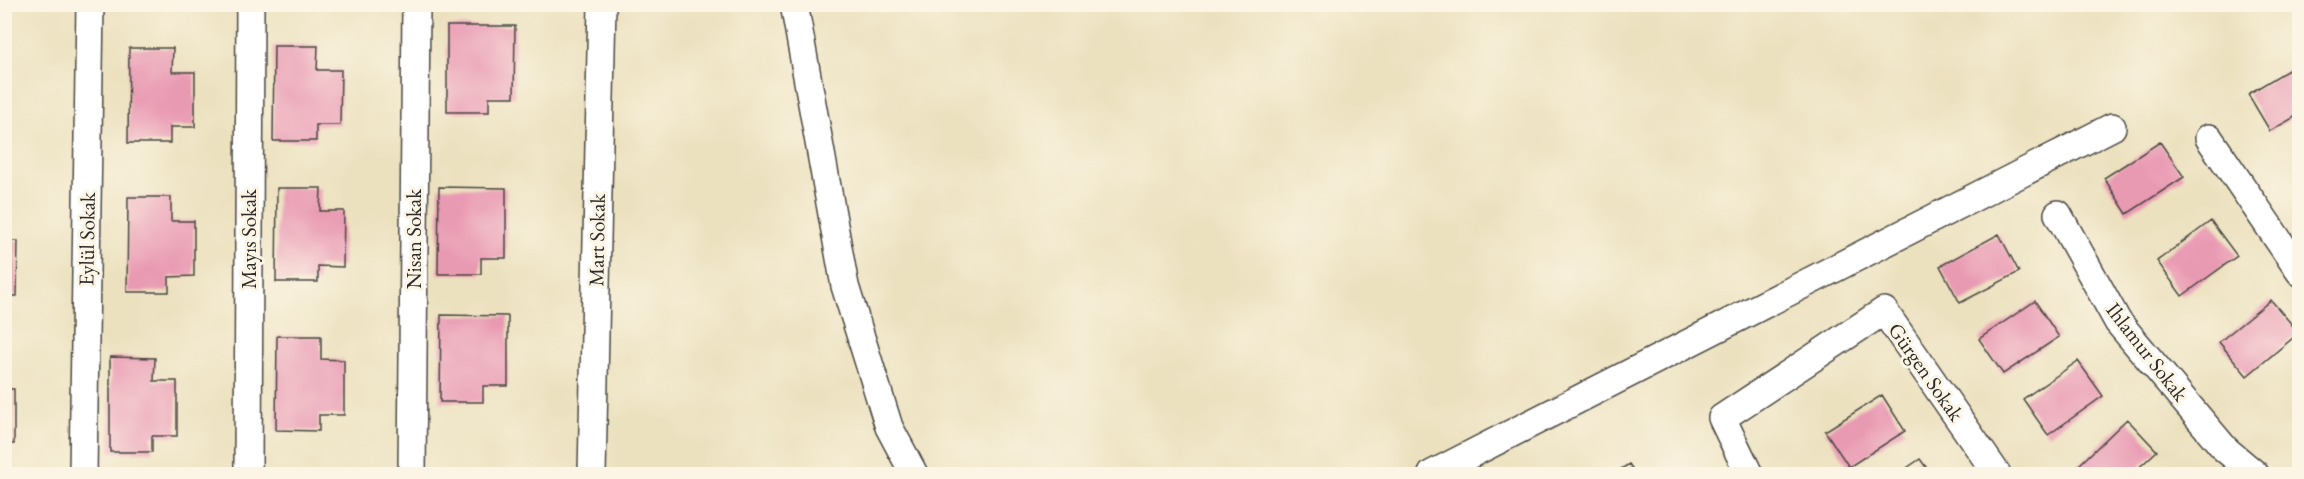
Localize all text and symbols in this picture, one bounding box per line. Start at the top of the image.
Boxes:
street label: Mayıs Sokak [235,188,262,289]
street label: Nisan Sokak [400,188,427,289]
street label: Eylül Sokak [72,191,101,286]
street label: Mart Sokak [582,192,611,287]
street label: Ihlamur Sokak [2100,297,2195,407]
street label: Gürgen Sokak [1883,317,1971,427]

